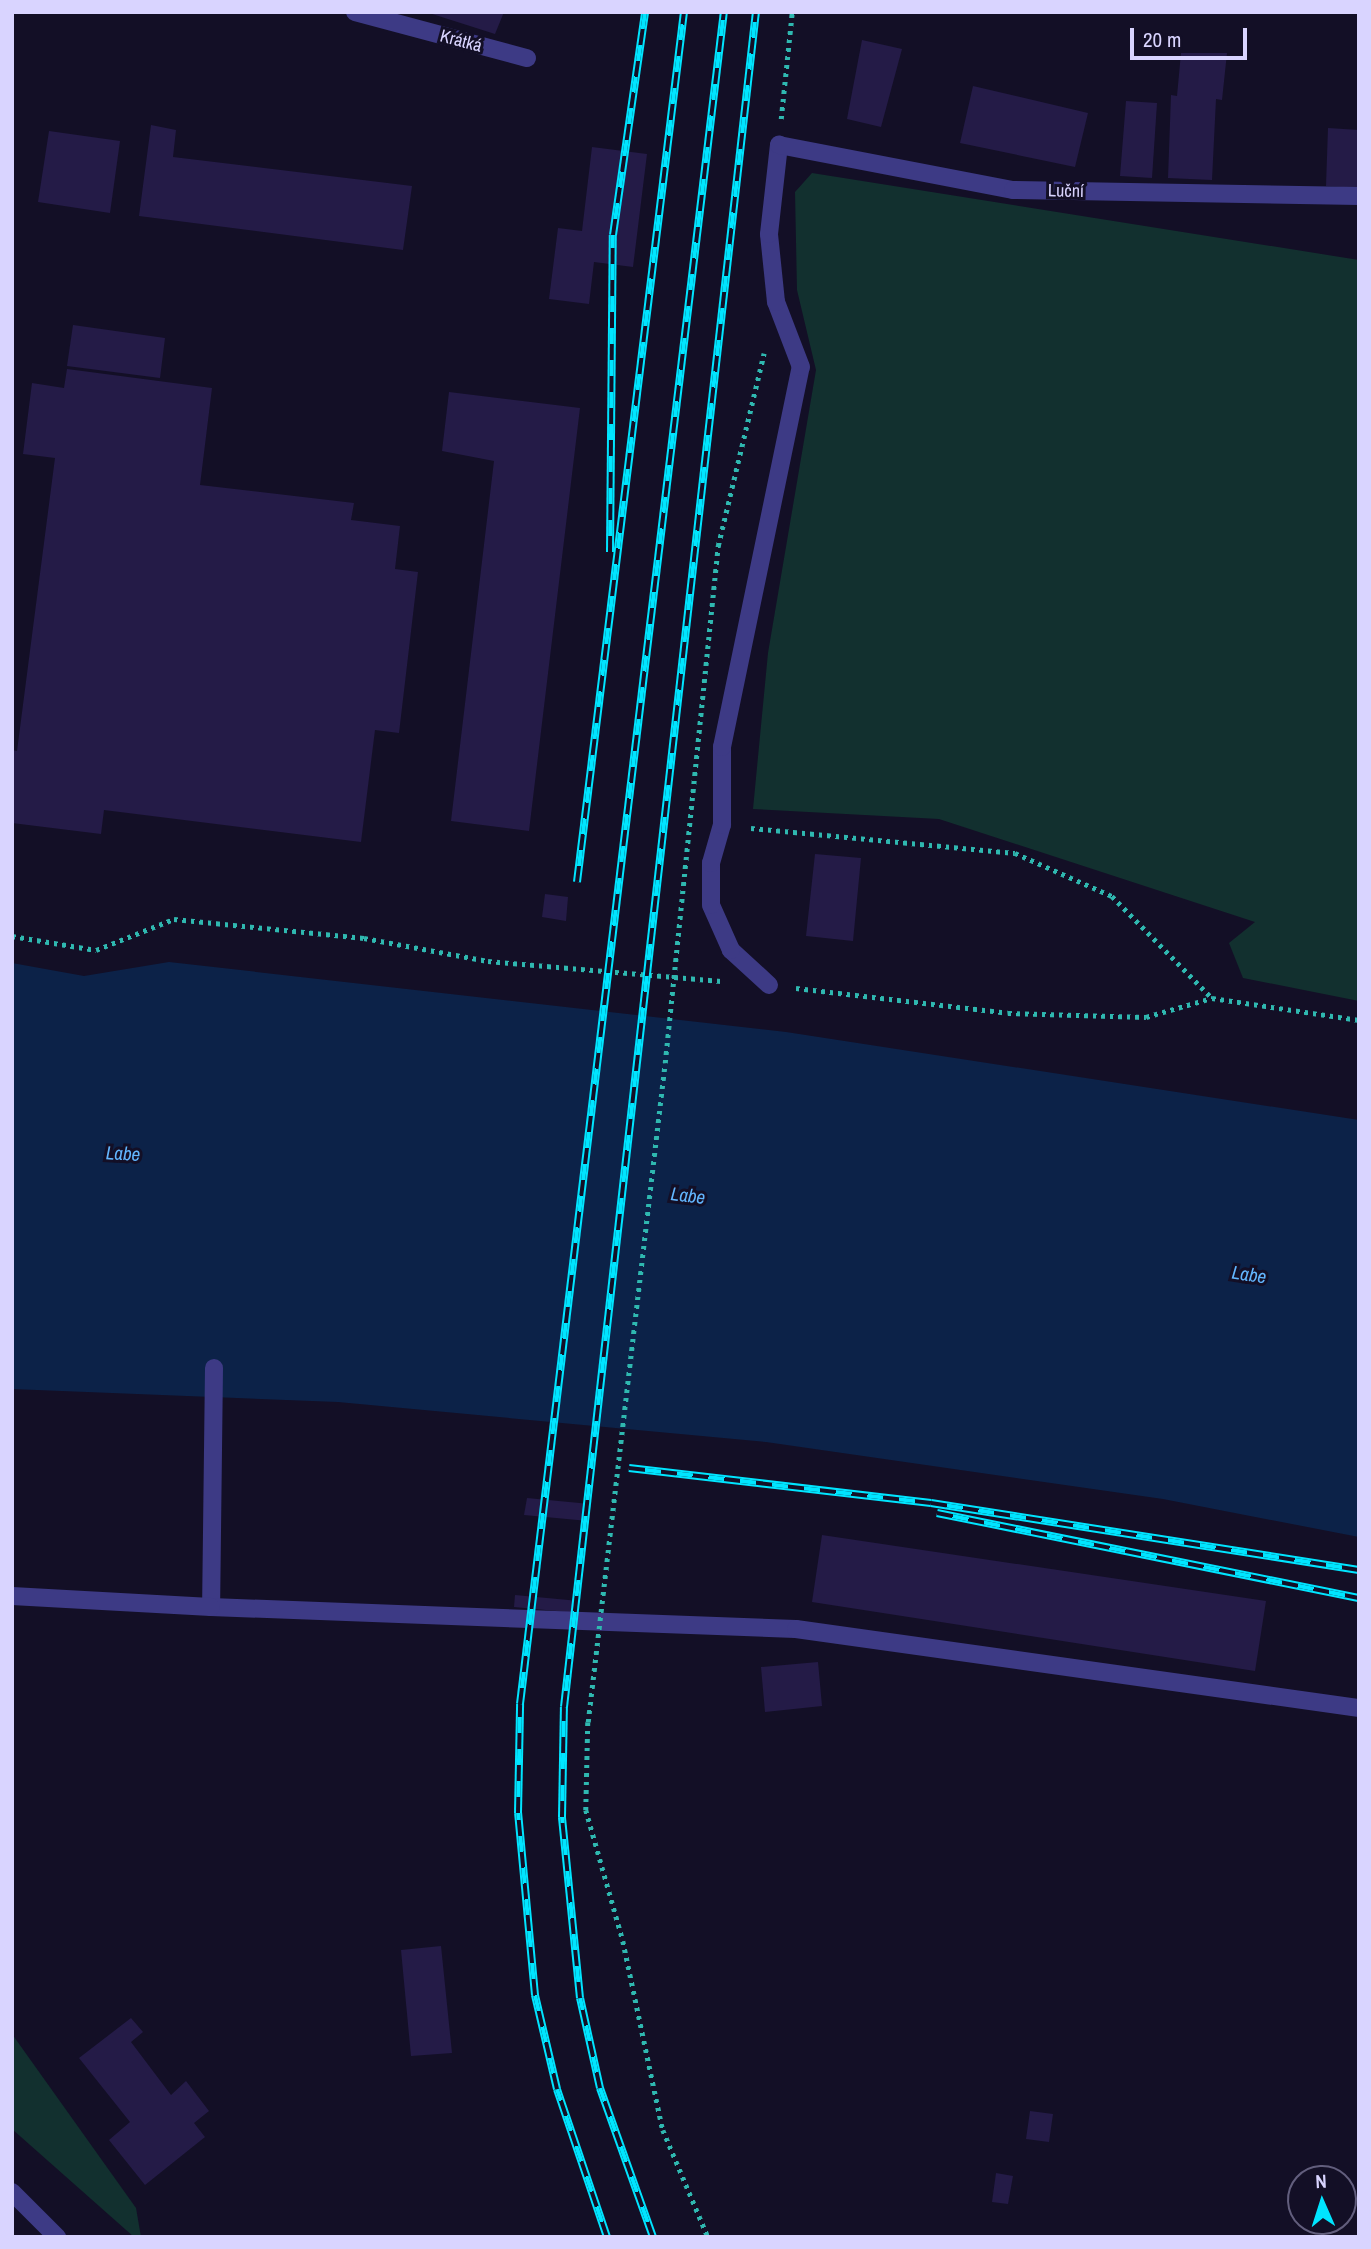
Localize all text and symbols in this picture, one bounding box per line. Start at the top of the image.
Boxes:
scale bar [1133,14,1250,58]
street label: Krátká [438,25,484,57]
text: 20 m [1143,25,1181,54]
street label: Luční [1048,180,1084,202]
water label: Labe [105,1142,141,1166]
water label: Labe [669,1183,707,1209]
water label: Labe [1230,1261,1268,1289]
north arrow [1287,2165,1357,2235]
text: N [1315,2168,1327,2194]

